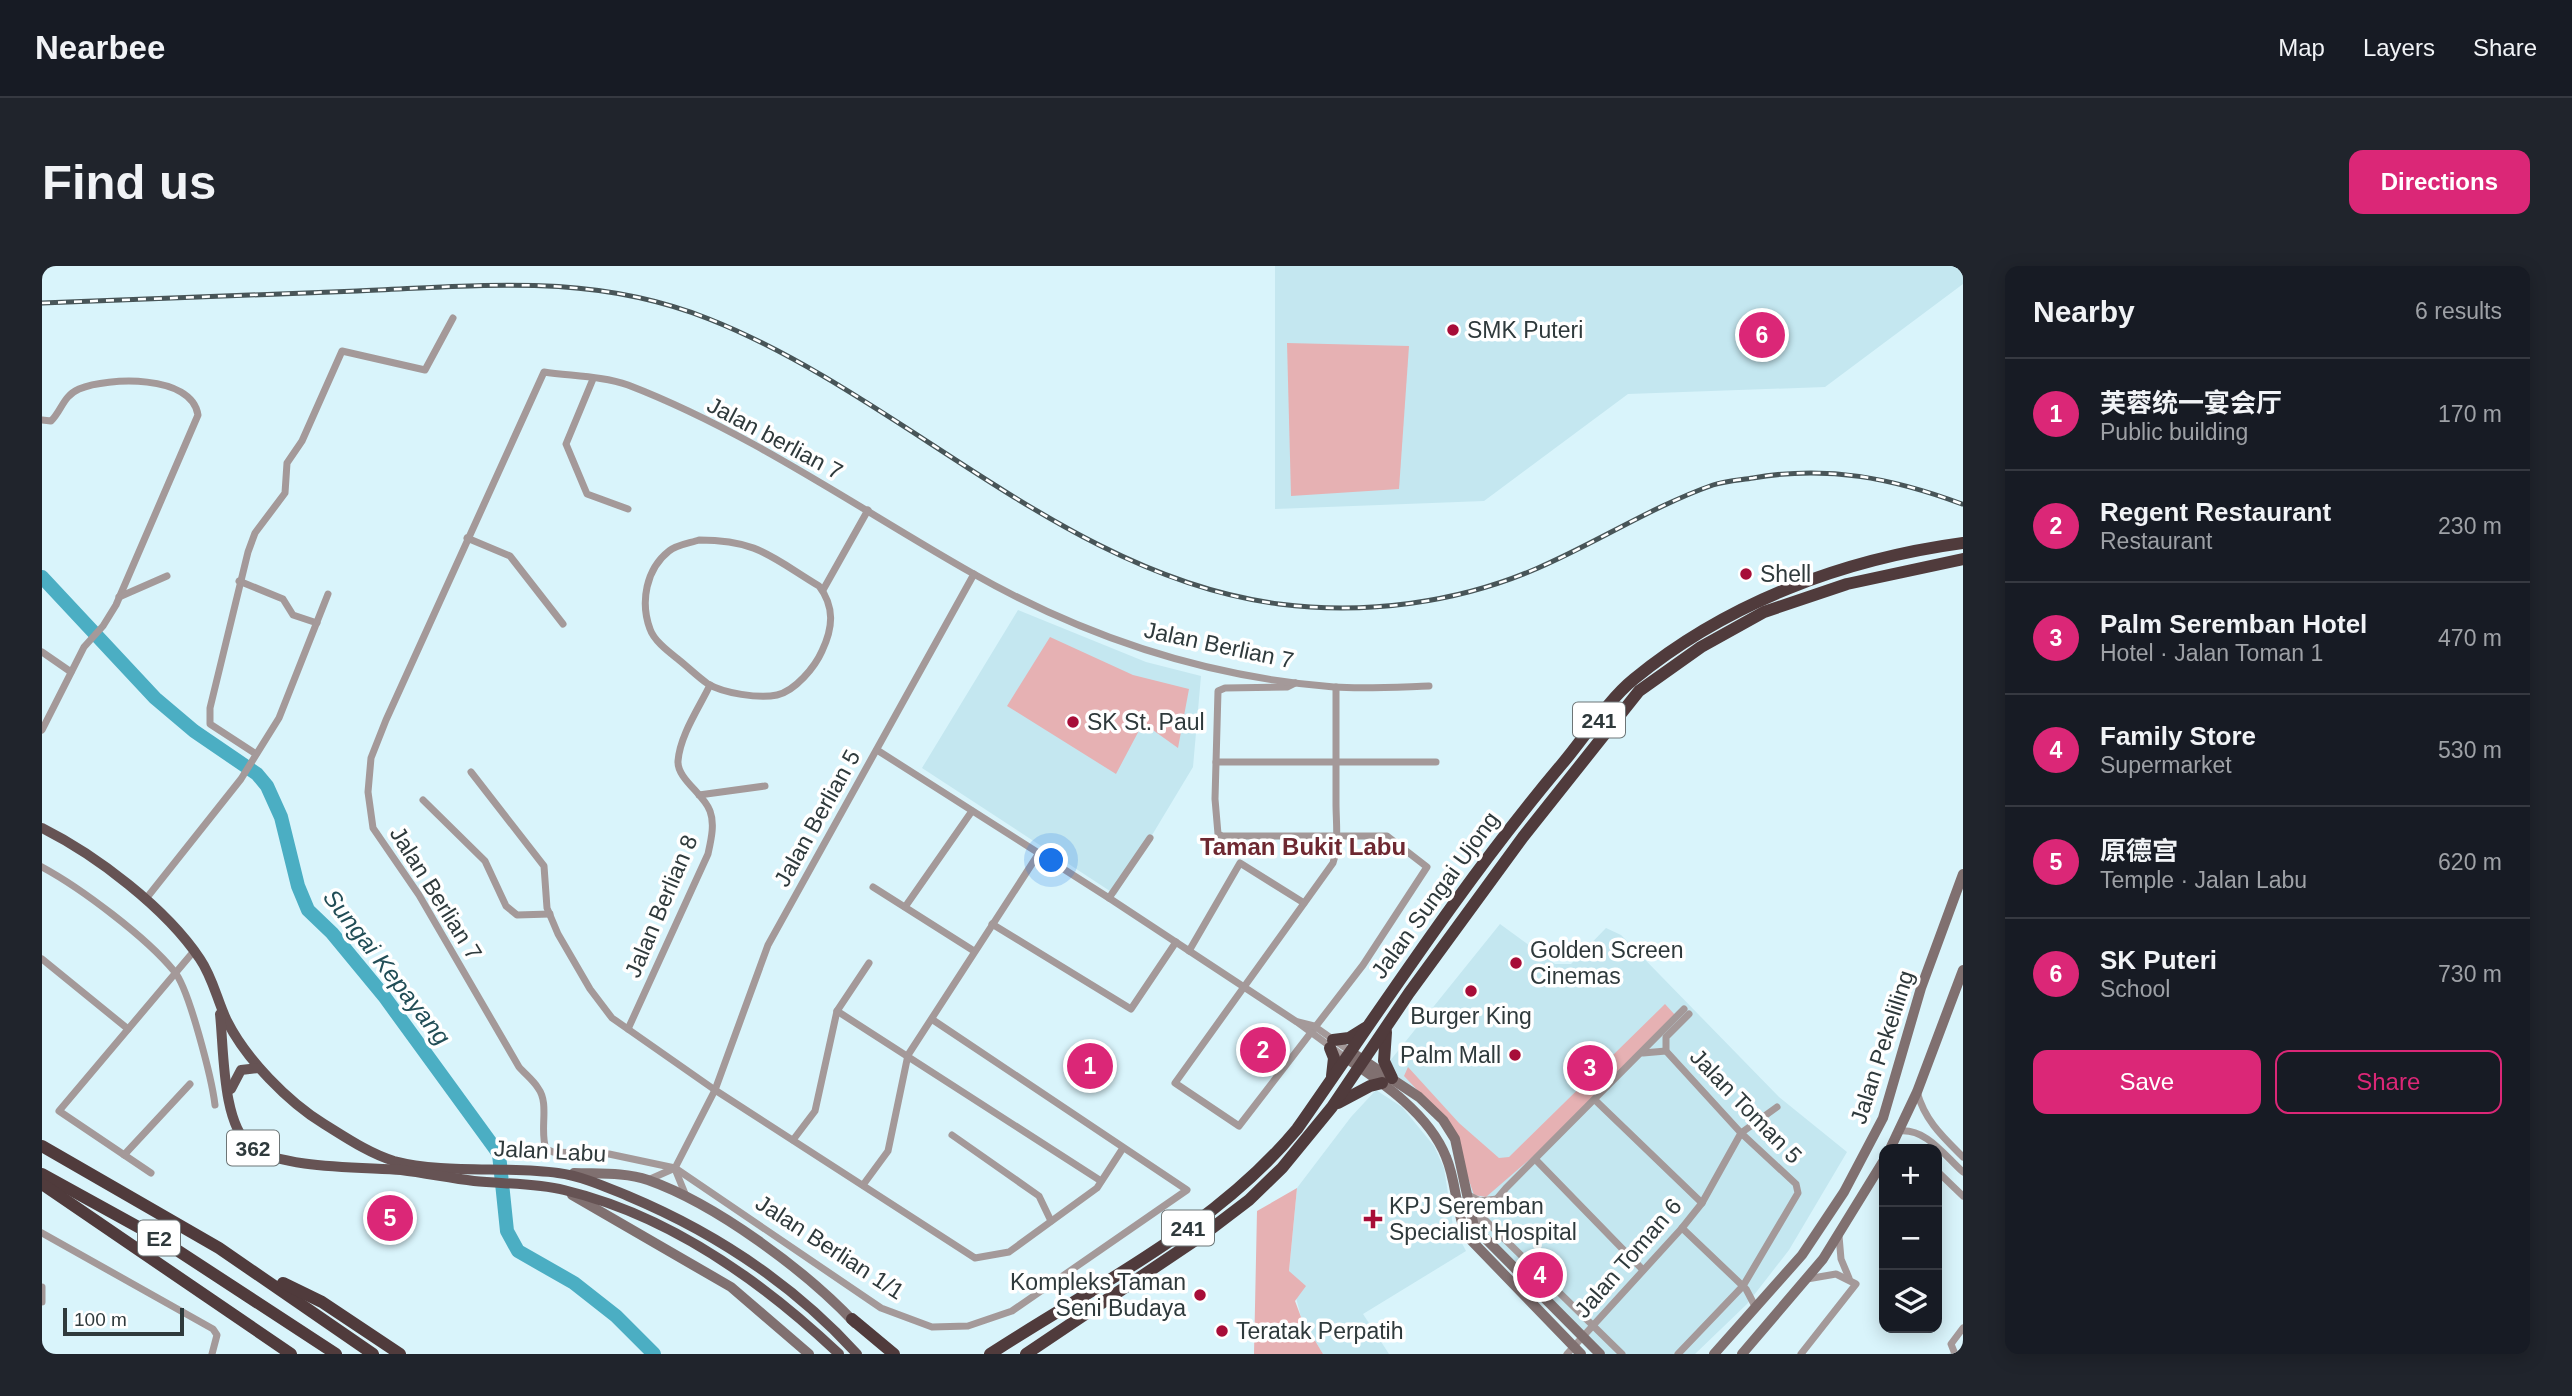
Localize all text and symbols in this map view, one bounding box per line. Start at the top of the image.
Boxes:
text: Nearbee [35,29,165,66]
text: Map [2278,34,2325,61]
text: Layers [2363,34,2435,61]
text: Share [2473,34,2537,61]
button: Directions [2349,150,2530,214]
text: Find us [42,155,216,209]
text: Nearby [2033,295,2135,328]
text: 6 results [2415,298,2502,324]
pin: 6 [1739,309,1785,361]
place label: SMK Puteri [1467,317,1583,343]
marker: SMK Puteri [1445,322,1461,338]
text: 芙蓉统一宴会厅 [2100,388,2282,418]
street label: Jalan berlian 7 [703,391,847,485]
text: 1 [2050,401,2062,427]
text: 170 m [2438,401,2502,427]
text: Public building [2100,419,2248,445]
text: Regent Restaurant [2100,497,2331,527]
text: 2 [2050,513,2062,539]
text: 230 m [2438,513,2502,539]
text: Restaurant [2100,528,2213,554]
place label: Shell [1760,561,1811,587]
marker: Shell [1738,566,1754,582]
text: Palm Seremban Hotel [2100,609,2367,639]
street label: Jalan Berlian 7 [1142,616,1296,674]
text: 3 [2050,625,2062,651]
text: 470 m [2438,625,2502,651]
text: Hotel · Jalan Toman 1 [2100,640,2323,666]
road number: 241 [1573,702,1625,738]
place label: SK St. Paul [1087,709,1205,735]
marker: SK St. Paul [1065,714,1081,730]
text: Family Store [2100,721,2256,751]
text: 4 [2050,737,2062,763]
text: 530 m [2438,737,2502,763]
street label: Jalan Berlian 5 [769,745,865,891]
text: Supermarket [2100,752,2232,778]
street label: Jalan Sungai Ujong [1366,807,1504,983]
street label: Jalan Berlian 7 [385,822,487,964]
street label: Jalan Berlian 8 [619,831,703,981]
district label: Taman Bukit Labu [1200,833,1406,860]
text: 原德宫 [2100,836,2178,866]
your location [1034,843,1068,877]
text: 5 [2050,849,2062,875]
text: 620 m [2438,849,2502,875]
text: Temple · Jalan Labu [2100,867,2307,893]
water label: Sungai Kepayang [318,884,456,1050]
place label: Golden Screen Cinemas [1530,937,1683,989]
text: SK Puteri [2100,945,2217,975]
marker: Golden Screen Cinemas [1508,955,1524,971]
text: 6 [2050,961,2062,987]
text: 730 m [2438,961,2502,987]
street label: Jalan Pekeliling [1845,967,1919,1127]
text: School [2100,976,2170,1002]
marker: Burger King [1463,983,1479,999]
place label: Burger King [1410,1003,1532,1029]
pin: 2 [1240,1024,1286,1076]
pin: 1 [1067,1040,1113,1092]
place label: Palm Mall [1400,1042,1501,1068]
pin: 3 [1567,1042,1613,1094]
street label: Jalan Toman 5 [1685,1043,1807,1169]
marker: Palm Mall [1507,1047,1523,1063]
button: Save [2033,1050,2261,1114]
button: Share [2275,1050,2502,1114]
road number: 362 [227,1130,279,1166]
street label: Jalan Labu [493,1135,607,1167]
map controls [1879,1144,1942,1333]
button: + [1879,1144,1942,1207]
street label: Jalan Berlian 1/1 [751,1189,909,1305]
pin: 5 [367,1192,413,1244]
place label: KPJ Seremban Specialist Hospital [1389,1193,1577,1245]
street label: Jalan Toman 6 [1569,1193,1687,1323]
button: − [1879,1207,1942,1270]
marker: KPJ Seremban Specialist Hospital [1363,1209,1383,1229]
road number: 241 [1162,1210,1214,1245]
road number: E2 [138,1220,180,1256]
pin: 4 [1517,1249,1563,1301]
place label: Kompleks Taman Seni Budaya [1010,1269,1186,1321]
button: layers [1879,1270,1942,1333]
marker: Kompleks Taman Seni Budaya [1192,1287,1208,1303]
scale bar [63,1305,184,1337]
text: 100 m [74,1309,127,1330]
place label: Teratak Perpatih [1236,1318,1403,1344]
marker: Teratak Perpatih [1214,1323,1230,1339]

